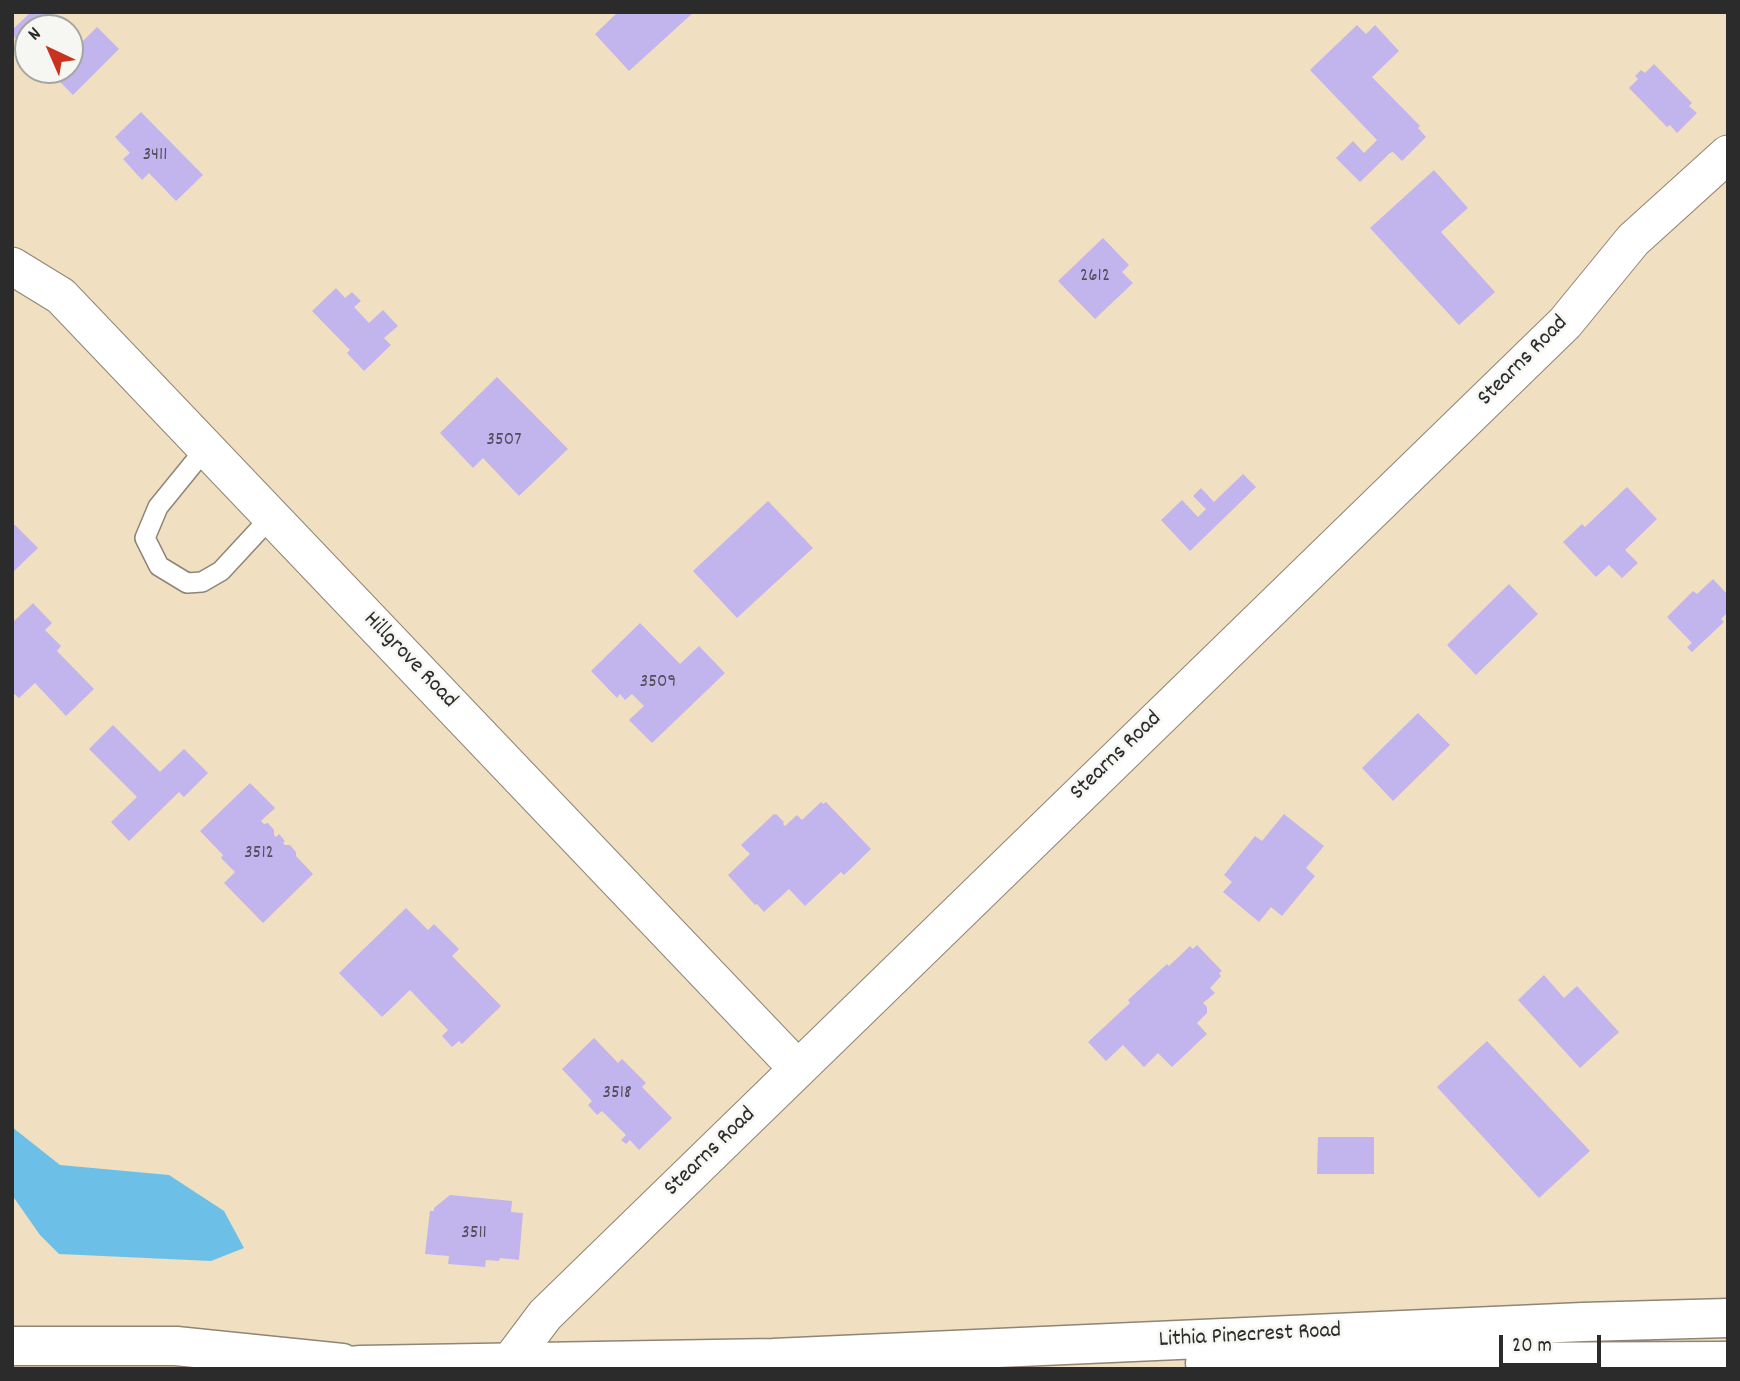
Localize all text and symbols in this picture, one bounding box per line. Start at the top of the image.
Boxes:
north arrow [14,14,84,84]
text: N [23,22,48,48]
house number: 3411 [143,145,167,167]
house number: 2612 [1080,266,1110,288]
street label: Stearns Road [1473,311,1575,413]
house number: 3507 [487,430,521,452]
street label: Hillgrove Road [356,607,462,715]
house number: 3509 [640,672,676,694]
street label: Stearns Road [1065,707,1169,807]
house number: 3512 [244,843,274,865]
house number: 3518 [602,1083,632,1105]
street label: Stearns Road [659,1103,763,1203]
house number: 3511 [461,1223,487,1245]
street label: Lithia Pinecrest Road [1158,1318,1342,1356]
scale bar [1502,1322,1604,1366]
text: 20 m [1512,1332,1552,1362]

